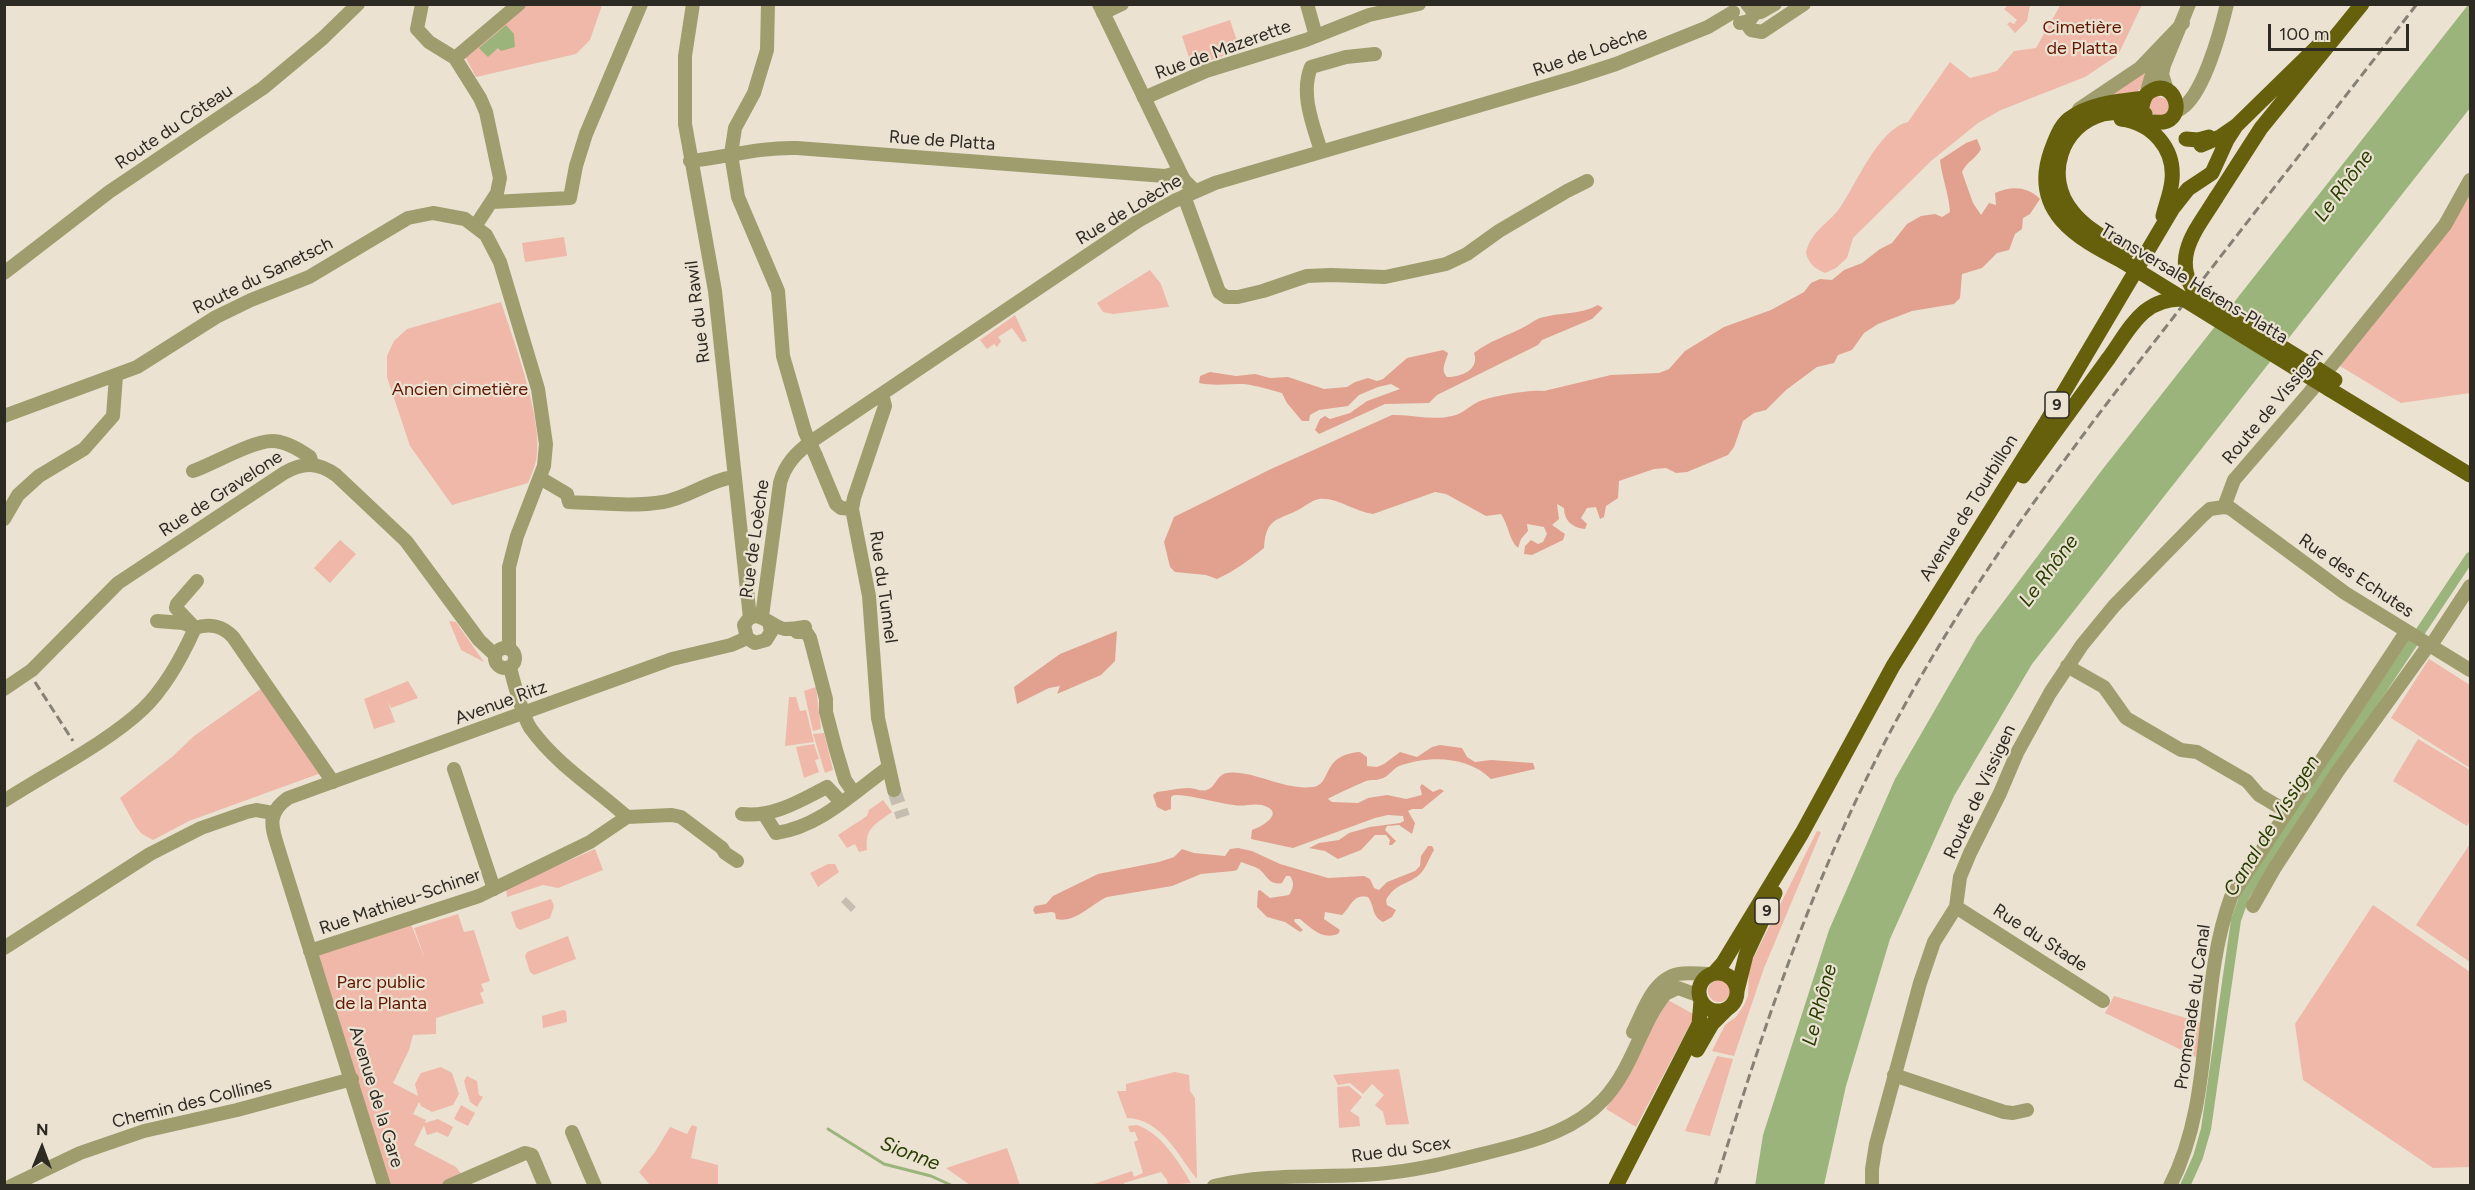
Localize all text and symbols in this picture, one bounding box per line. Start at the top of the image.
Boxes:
scale bar [2271,12,2412,50]
street label: Rue de Mazerette [1152,15,1294,85]
park label: Cimetière de Platta [2042,17,2122,60]
street label: Rue de Loèche [1530,22,1650,82]
text: 100 m [2279,23,2329,45]
street label: Route du Côteau [111,80,237,174]
street label: Rue de Platta [888,127,996,155]
water label: Le Rhône [2309,145,2379,227]
street label: Rue de Loèche [1072,170,1186,250]
street label: Transversale Hérens-Platta [2096,219,2292,349]
street label: Route du Sanetsch [190,233,336,319]
street label: Rue du Rawil [681,259,715,365]
street label: Route de Vissigen [2218,343,2328,469]
park label: Ancien cimetière [392,379,528,401]
road number: 9 [2045,392,2069,418]
street label: Avenue de Tourbillon [1915,431,2023,585]
street label: Rue de Gravelone [155,446,287,542]
street label: Rue de Loèche [736,478,774,600]
street label: Rue du Tunnel [864,529,902,645]
water label: Le Rhône [2014,530,2084,612]
street label: Rue des Echutes [2294,530,2418,622]
street label: Avenue Ritz [452,676,550,730]
street label: Route de Vissigen [1939,721,2021,863]
water label: Canal de Vissigen [2219,751,2325,901]
street label: Rue Mathieu-Schiner [316,864,484,940]
road number: 9 [1755,898,1779,924]
street label: Rue du Stade [1989,900,2091,976]
street label: Promenade du Canal [2171,923,2215,1091]
water label: Le Rhône [1798,961,1842,1049]
park label: Parc public de la Planta [335,972,427,1014]
street label: Avenue de la Gare [344,1024,408,1170]
street label: Chemin des Collines [110,1073,274,1133]
north arrow [12,1118,72,1178]
text: N [36,1120,49,1139]
water label: Sionne [877,1132,943,1176]
street label: Rue du Scex [1350,1132,1452,1168]

